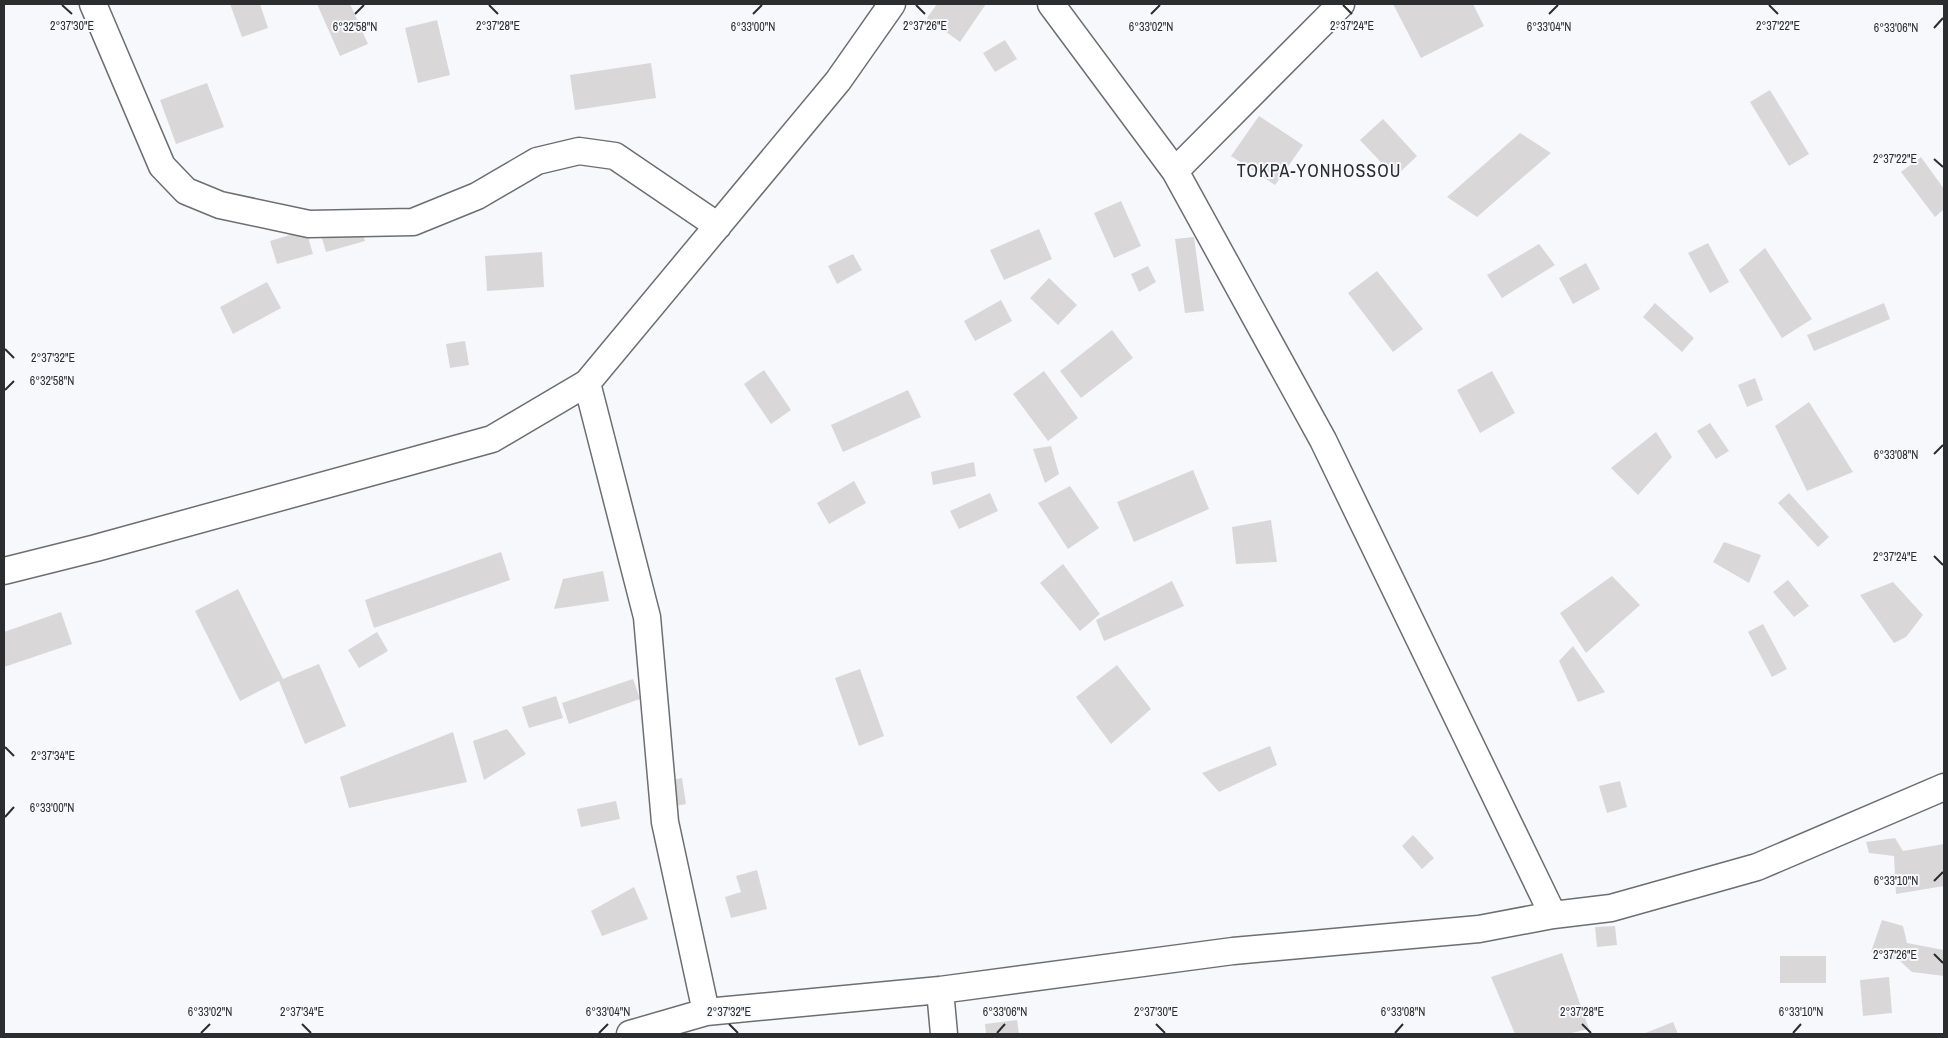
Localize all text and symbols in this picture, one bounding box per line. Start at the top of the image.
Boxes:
text: 2°37'30"E [50,18,94,34]
text: 2°37'28"E [476,18,520,34]
text: 2°37'26"E [903,18,947,34]
text: 2°37'24"E [1330,18,1374,34]
text: 2°37'22"E [1756,18,1800,34]
text: 6°32'58"N [333,19,377,35]
text: 6°33'00"N [731,19,775,35]
text: 6°33'02"N [1129,19,1173,35]
text: 6°33'04"N [1527,19,1571,35]
text: 6°33'06"N [1874,20,1918,36]
text: 2°37'22"E [1873,151,1917,167]
district label: TOKPA-YONHOSSOU [1237,158,1401,183]
text: 2°37'32"E [31,350,75,366]
text: 6°32'58"N [30,373,74,389]
text: 6°33'08"N [1874,447,1918,463]
text: 2°37'24"E [1873,549,1917,565]
text: 2°37'34"E [31,748,75,764]
text: 6°33'00"N [30,800,74,816]
text: 6°33'10"N [1874,873,1918,889]
text: 2°37'26"E [1873,947,1917,963]
text: 6°33'02"N [188,1004,232,1020]
text: 2°37'34"E [280,1004,324,1020]
text: 6°33'04"N [586,1004,630,1020]
text: 2°37'32"E [707,1004,751,1020]
text: 6°33'06"N [983,1004,1027,1020]
text: 2°37'30"E [1134,1004,1178,1020]
text: 6°33'08"N [1381,1004,1425,1020]
text: 2°37'28"E [1560,1004,1604,1020]
text: 6°33'10"N [1779,1004,1823,1020]

